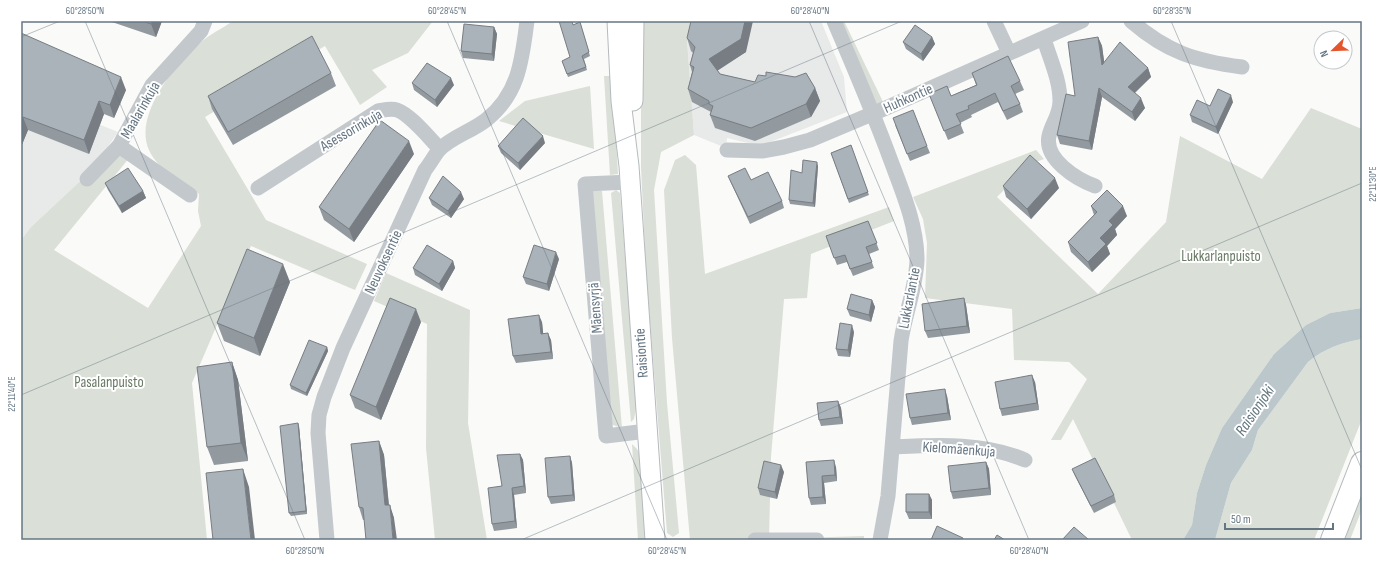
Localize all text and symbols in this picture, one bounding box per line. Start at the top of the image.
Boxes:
text: 60°28'50"N [66,5,104,17]
text: 60°28'45"N [428,5,466,17]
text: 60°28'40"N [791,5,829,17]
text: 60°28'35"N [1153,5,1191,17]
north arrow [1313,30,1353,70]
text: N [1317,48,1331,59]
street label: Maalarinkuja [116,78,165,142]
street label: Huhkontie [881,79,936,118]
street label: Asessorinkuja [316,105,386,156]
text: 22°11'30"E [1367,166,1379,202]
street label: Neuvoksentie [360,227,407,297]
park label: Lukkarlanpuisto [1181,247,1261,266]
street label: Lukkarlantie [894,266,925,330]
street label: Mäensyrjä [584,282,607,334]
street label: Raisiontie [630,328,653,378]
park label: Pasalanpuisto [74,373,144,392]
text: 22°11'40"E [6,376,18,412]
water label: Raisionjoki [1232,381,1279,440]
street label: Kielomäenkuja [922,437,996,462]
scale bar [1225,505,1333,531]
text: 50 m [1231,512,1251,527]
text: 60°28'50"N [286,545,324,557]
text: 60°28'45"N [648,545,686,557]
text: 60°28'40"N [1010,545,1048,557]

